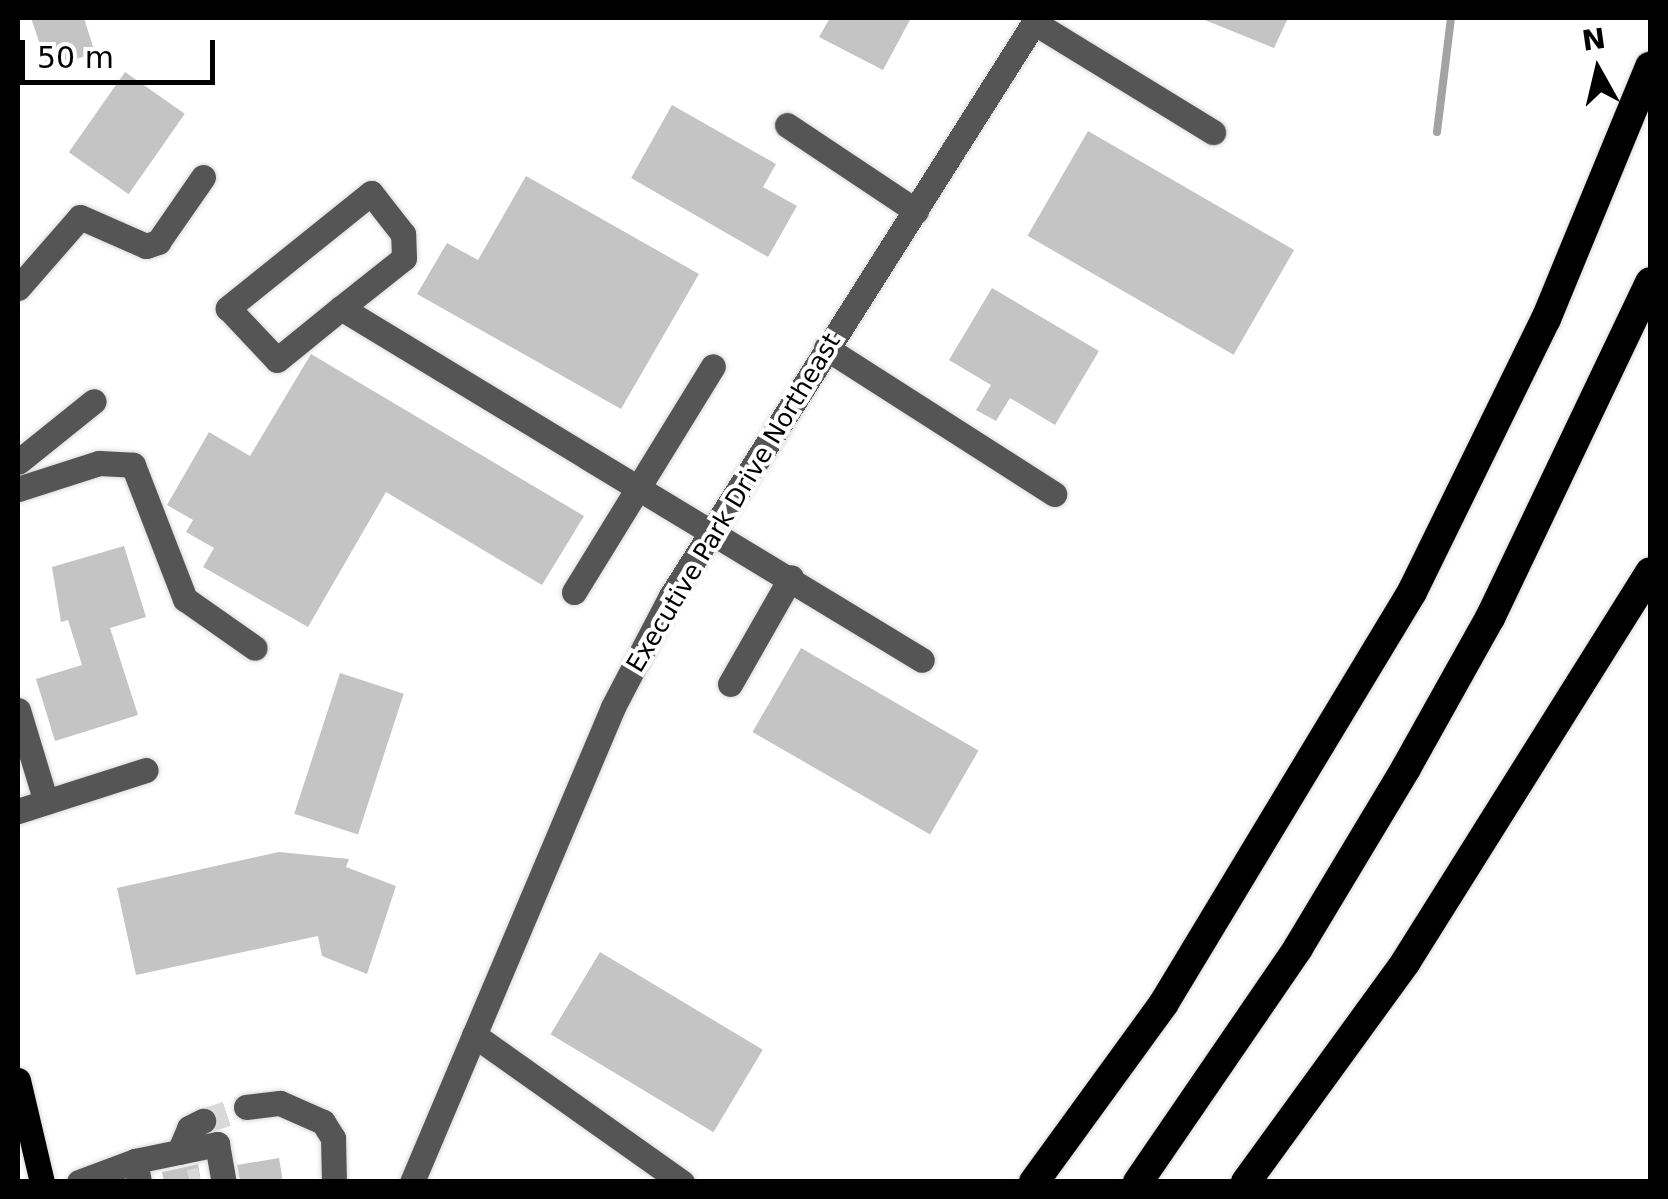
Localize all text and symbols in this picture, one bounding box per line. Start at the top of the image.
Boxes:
scale bar [25,20,220,82]
north arrow [1548,20,1648,120]
text: N [1580,22,1608,58]
text: 50 m [37,40,114,75]
street label: Executive Park Drive Northeast [621,328,847,678]

